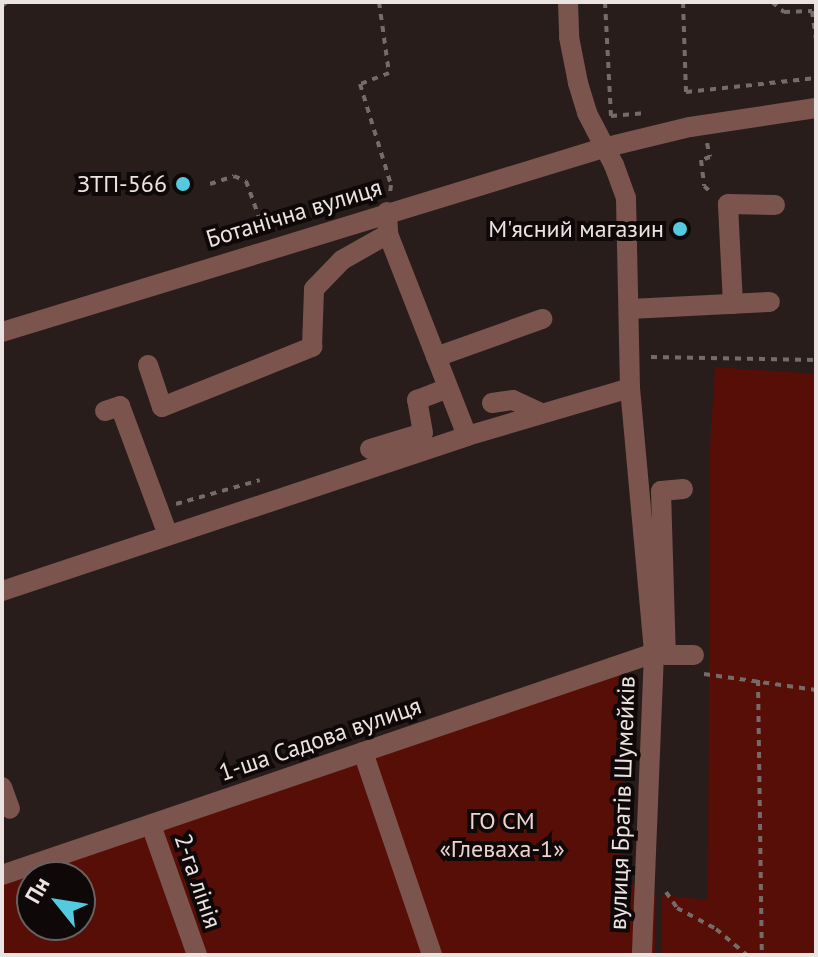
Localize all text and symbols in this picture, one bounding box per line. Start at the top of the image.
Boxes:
place label: ЗТП-566 [77,170,167,198]
street label: Ботанічна вулиця [203,173,385,253]
marker: ЗТП-566 [174,175,192,193]
place label: М'ясний магазин [488,215,664,243]
marker: М'ясний магазин [671,220,689,238]
street label: вулиця Братів Шумейків [603,675,641,931]
street label: 1-ша Садова вулиця [215,691,425,787]
park label: ГО СМ «Глеваха-1» [439,807,565,863]
street label: 2-га лінія [168,830,228,932]
north arrow [16,861,96,941]
text: Пн [18,872,56,908]

